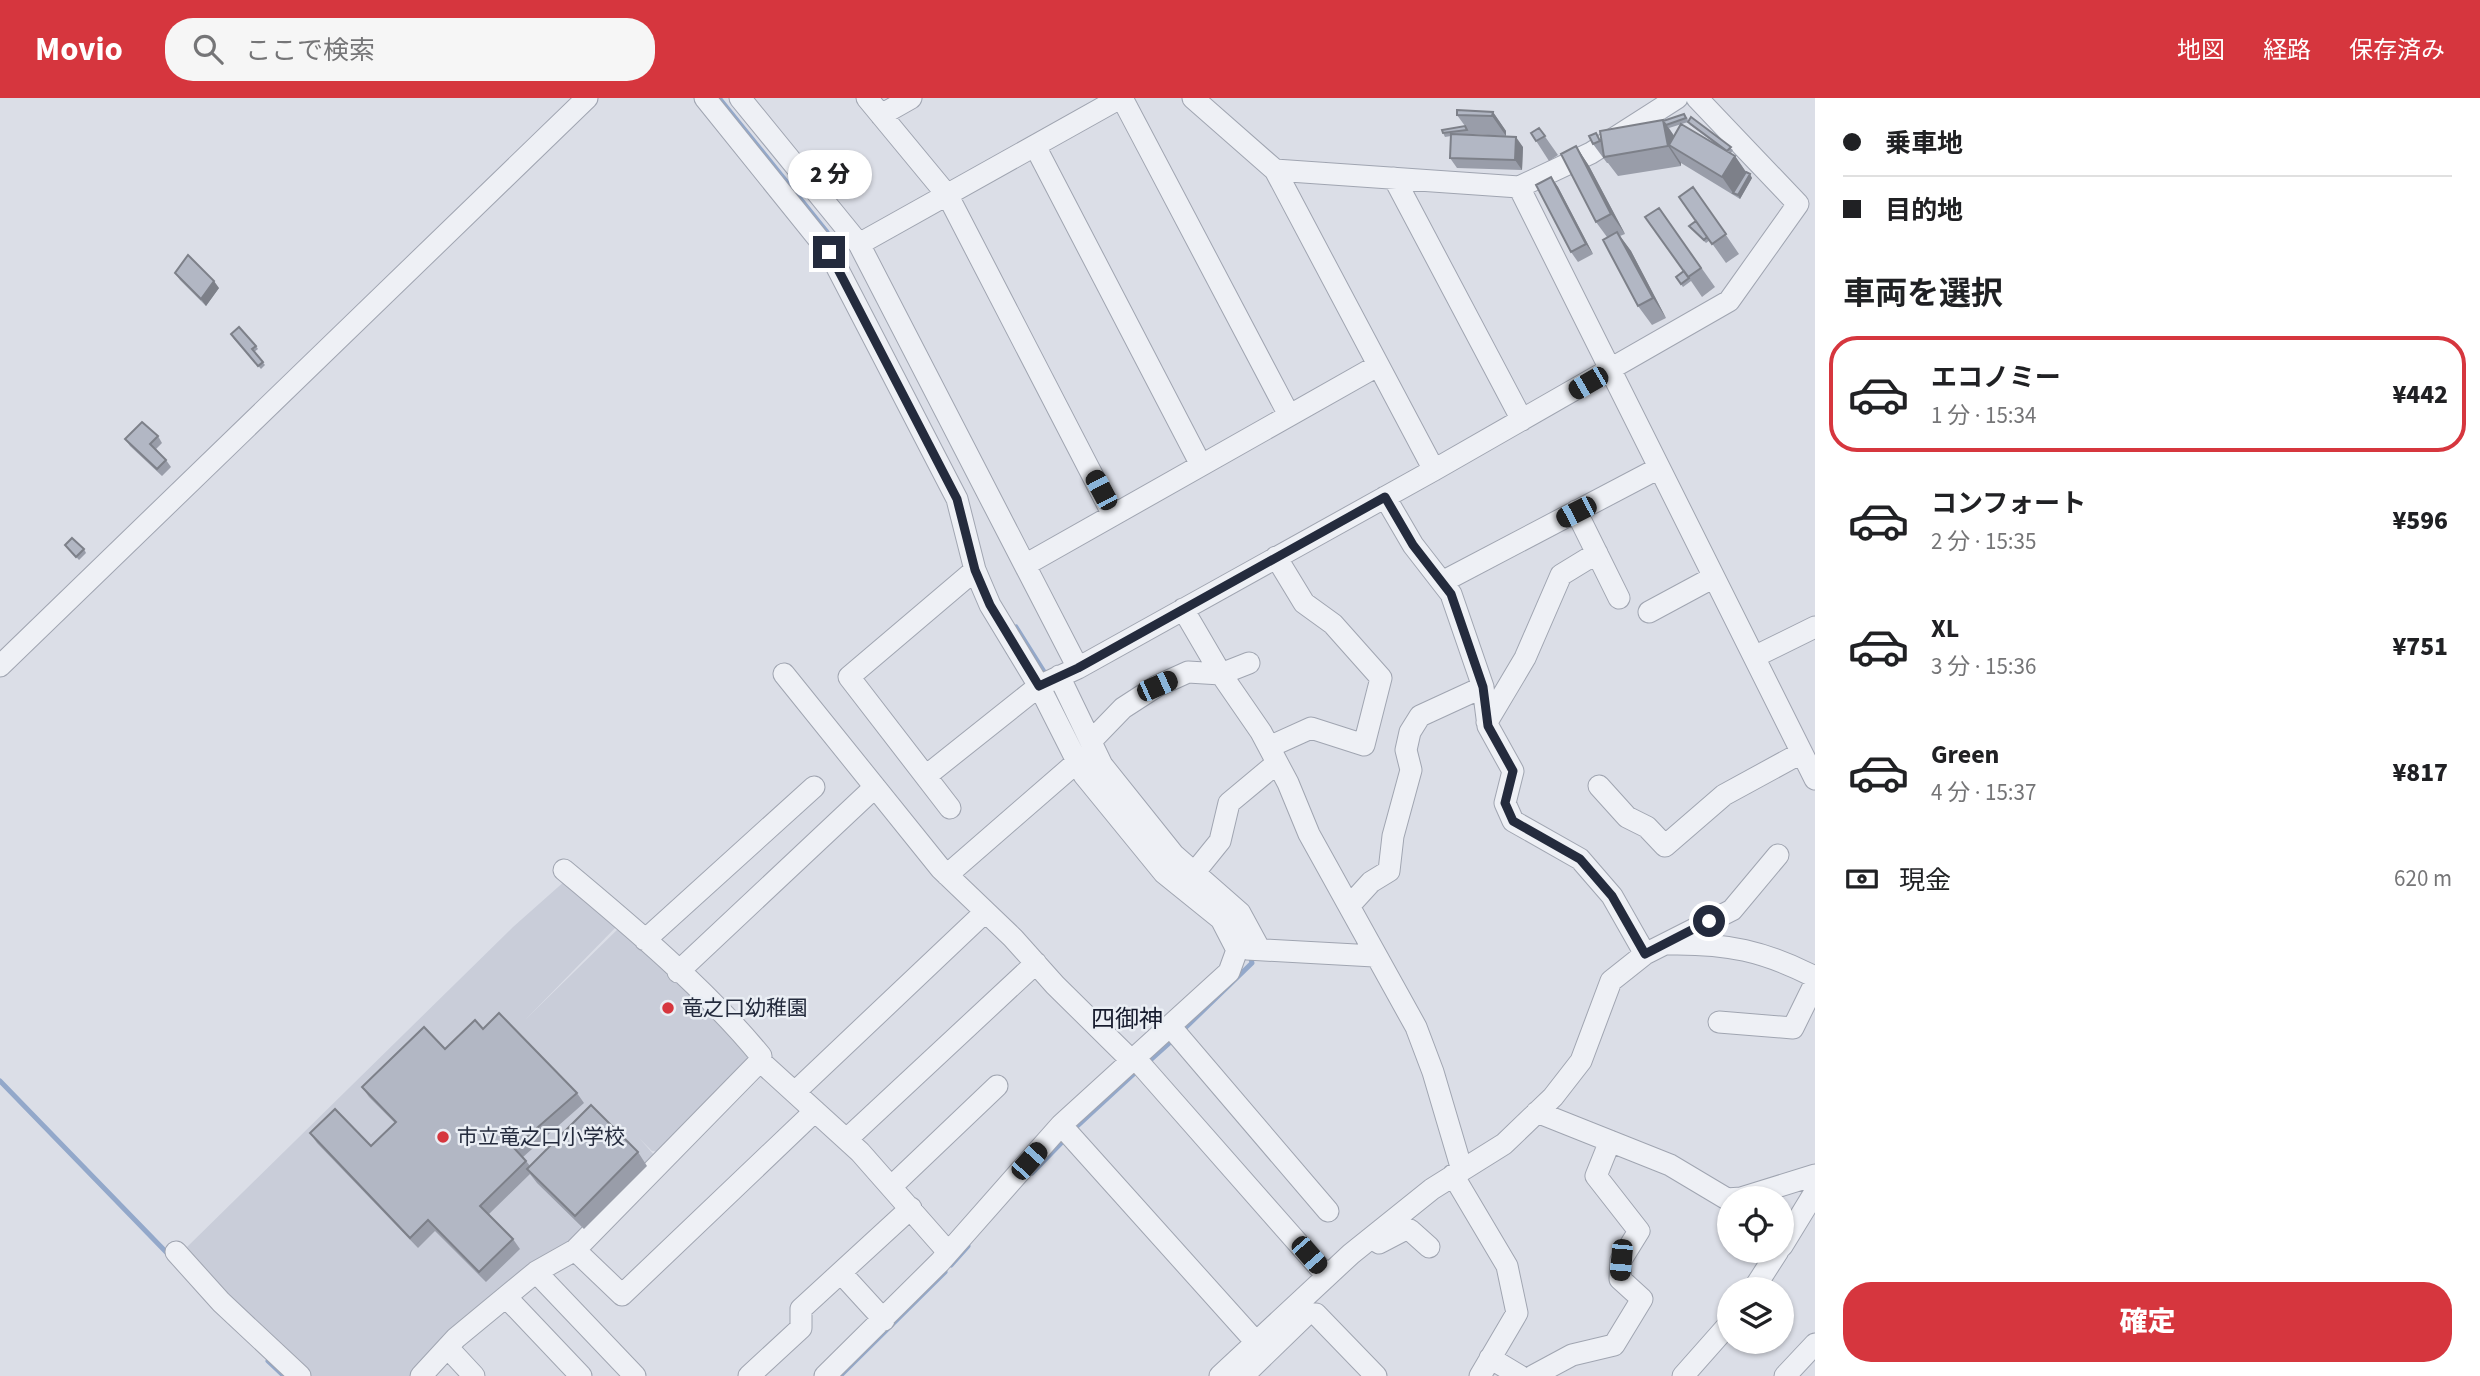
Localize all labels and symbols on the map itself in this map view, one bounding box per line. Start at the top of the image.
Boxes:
callout: 2 分 [787,150,871,200]
route end [813,236,845,268]
car [1565,363,1612,403]
car [1082,467,1121,513]
car [1553,493,1600,531]
car [1134,668,1181,704]
route start [1693,905,1725,937]
place label: 竜之口幼稚園 [682,993,808,1023]
marker: 竜之口幼稚園 [660,1000,676,1016]
district label: 四御神 [1091,1002,1163,1037]
place label: 市立竜之口小学校 [457,1122,625,1152]
marker: 市立竜之口小学校 [435,1129,451,1145]
car [1008,1138,1051,1184]
car [1288,1232,1331,1278]
car [1609,1238,1634,1282]

